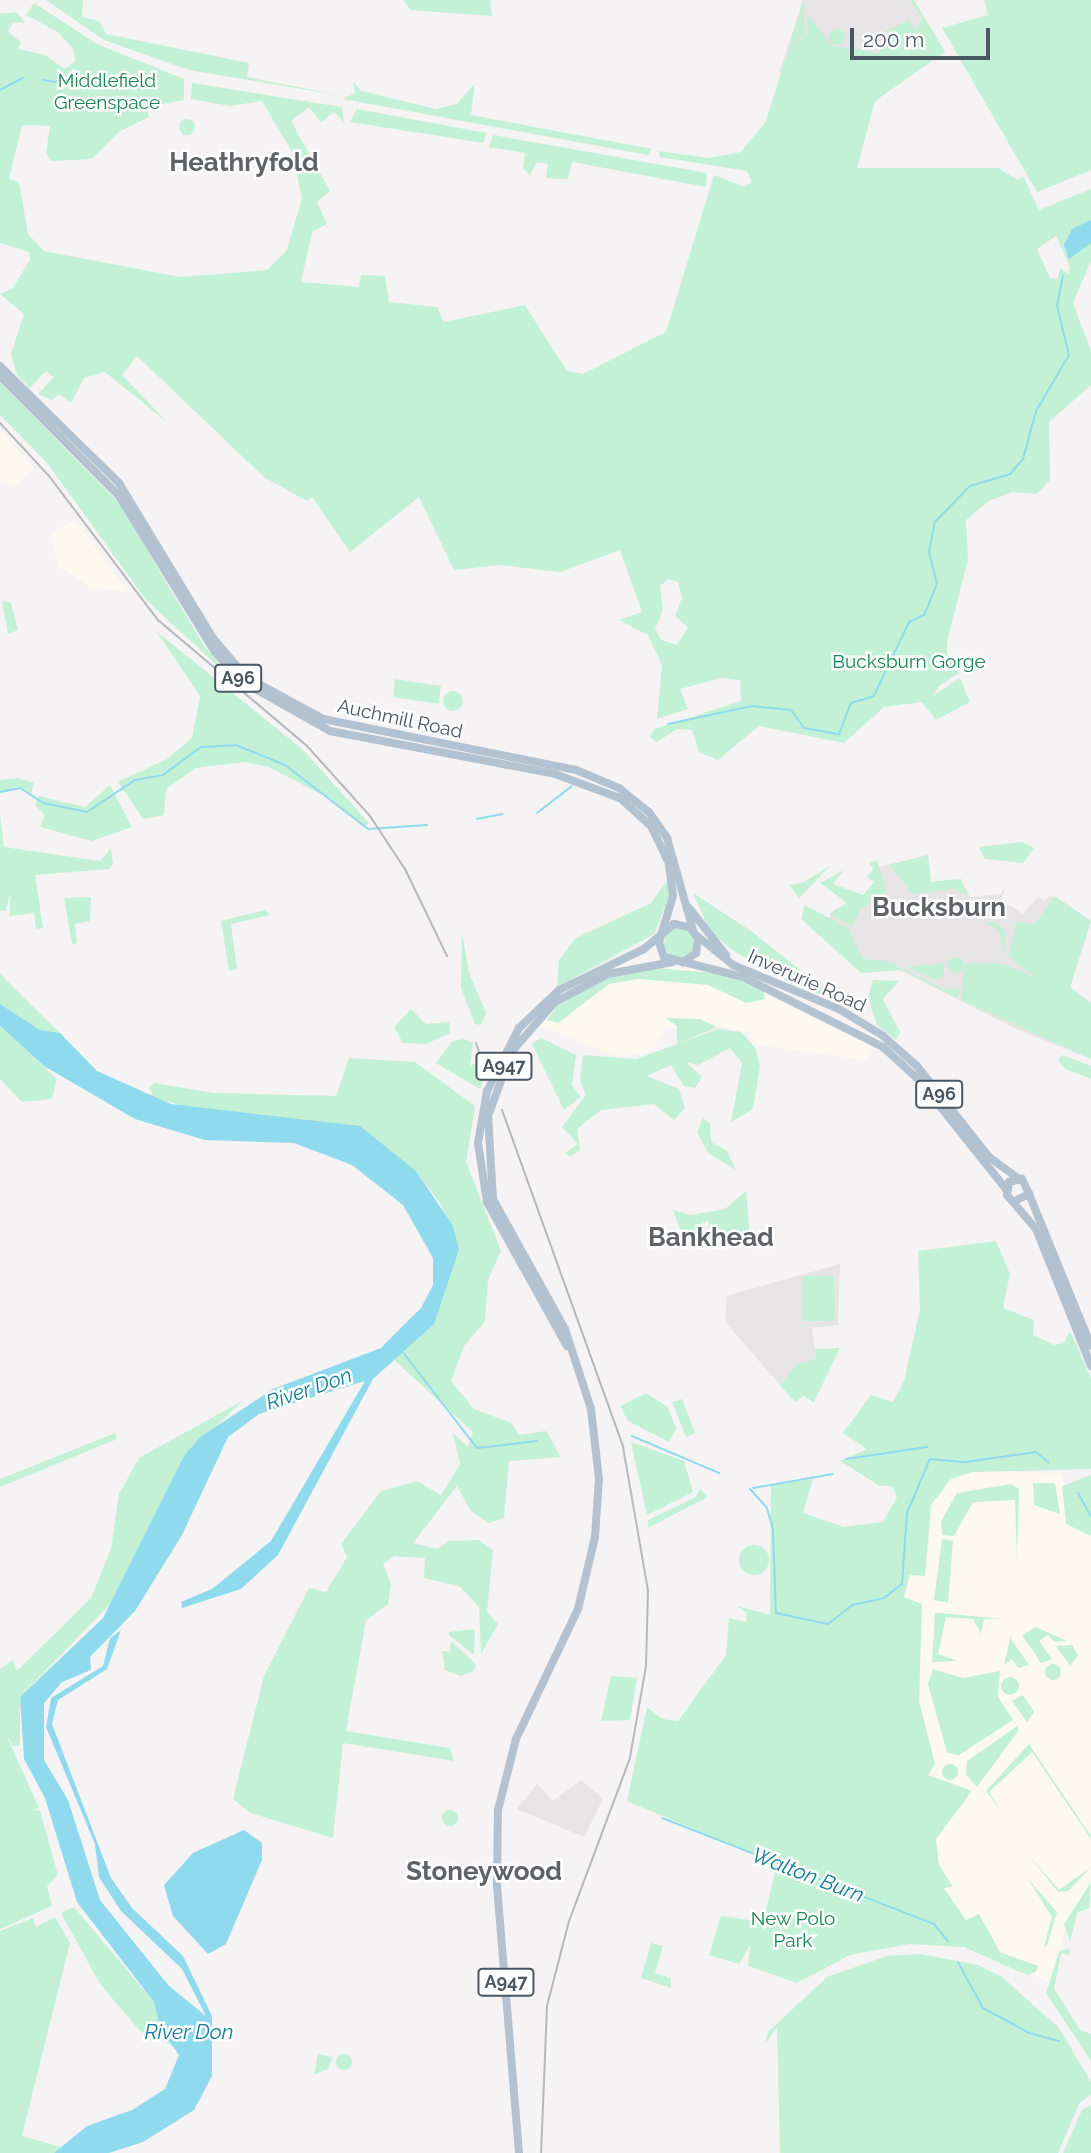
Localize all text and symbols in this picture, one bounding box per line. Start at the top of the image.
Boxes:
scale bar [853,14,993,58]
text: 200 m [863,27,924,52]
park label: Middlefield Greenspace [54,70,160,114]
district label: Heathryfold [169,147,319,179]
park label: Bucksburn Gorge [832,651,986,673]
road number: A96 [214,664,262,692]
street label: Auchmill Road [335,695,465,743]
district label: Bucksburn [872,892,1006,924]
street label: Inverurie Road [744,945,870,1017]
road number: A947 [474,1051,534,1080]
road number: A96 [914,1079,964,1108]
district label: Bankhead [648,1222,774,1254]
water label: River Don [263,1363,355,1415]
water label: Walton Burn [749,1842,867,1908]
district label: Stoneywood [406,1856,562,1888]
park label: New Polo Park [750,1908,836,1952]
road number: A947 [476,1968,536,1996]
water label: River Don [144,2019,234,2045]

